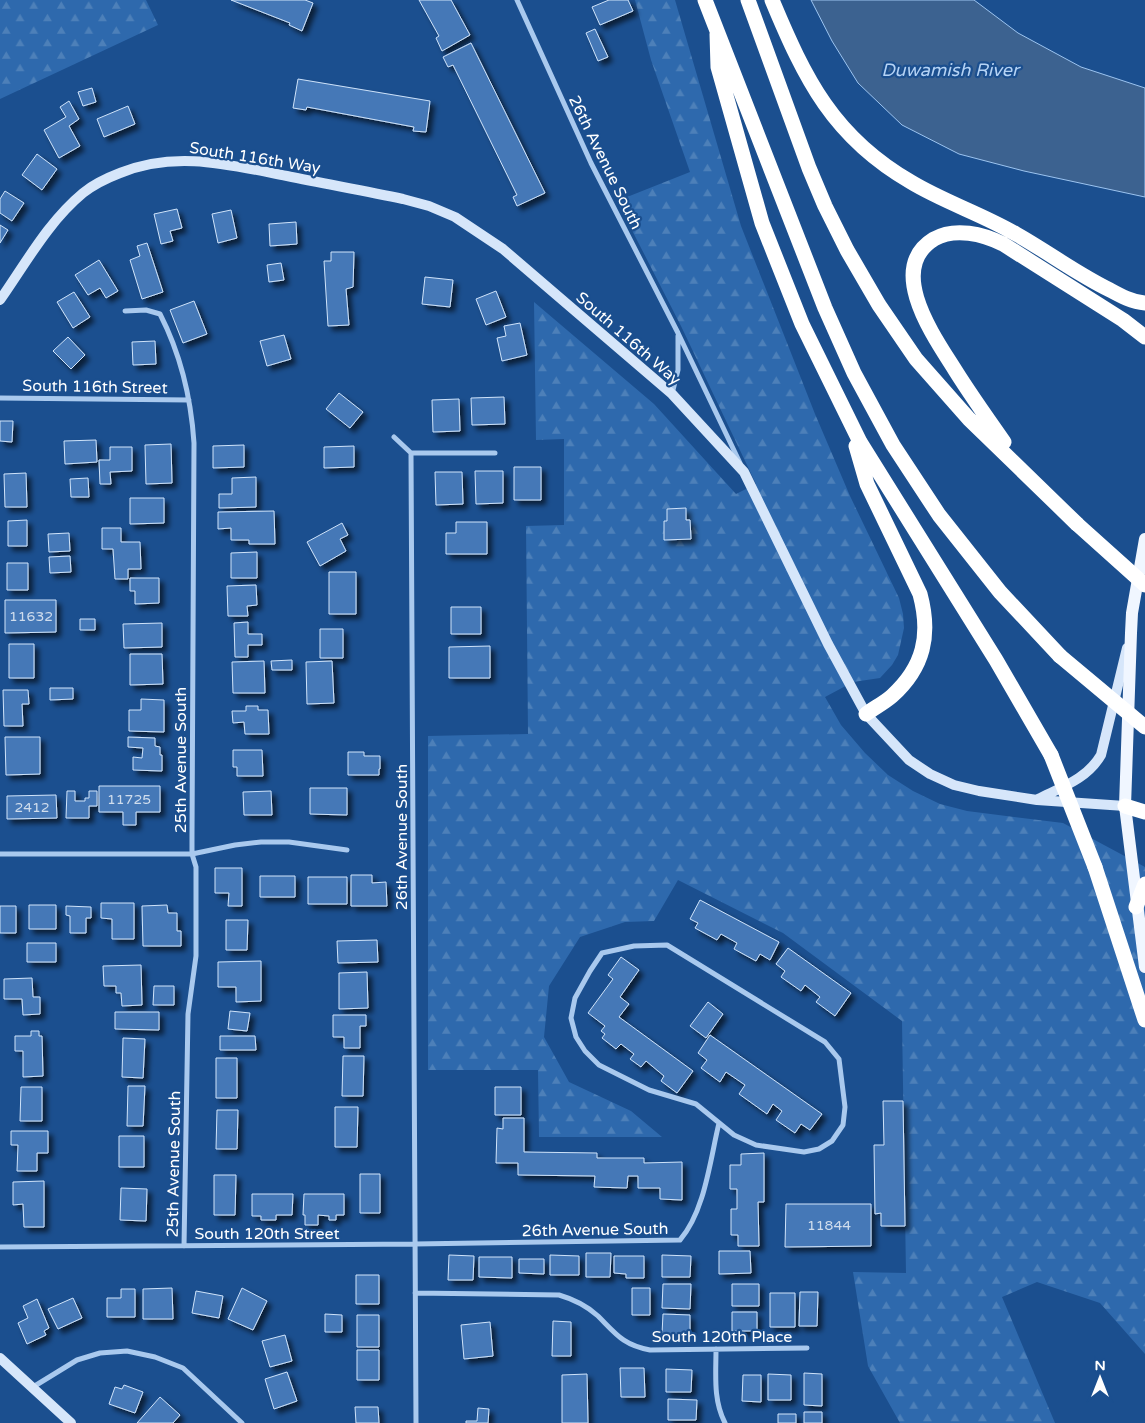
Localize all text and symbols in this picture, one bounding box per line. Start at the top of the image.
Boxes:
water label: Duwamish River [881,59,1021,81]
street label: 26th Avenue South [564,92,646,233]
street label: South 116th Way [188,138,322,178]
street label: South 116th Way [572,288,685,390]
street label: South 116th Street [22,376,168,398]
house number: 11632 [9,608,53,625]
street label: 25th Avenue South [171,687,191,833]
street label: 26th Avenue South [392,764,412,910]
house number: 11725 [107,791,151,808]
house number: 2412 [14,799,50,816]
street label: 25th Avenue South [163,1090,185,1238]
house number: 11844 [807,1217,851,1234]
street label: 26th Avenue South [521,1219,669,1241]
street label: South 120th Street [194,1224,340,1244]
street label: South 120th Place [652,1327,792,1347]
north arrow [1075,1353,1125,1403]
text: N [1094,1357,1106,1374]

